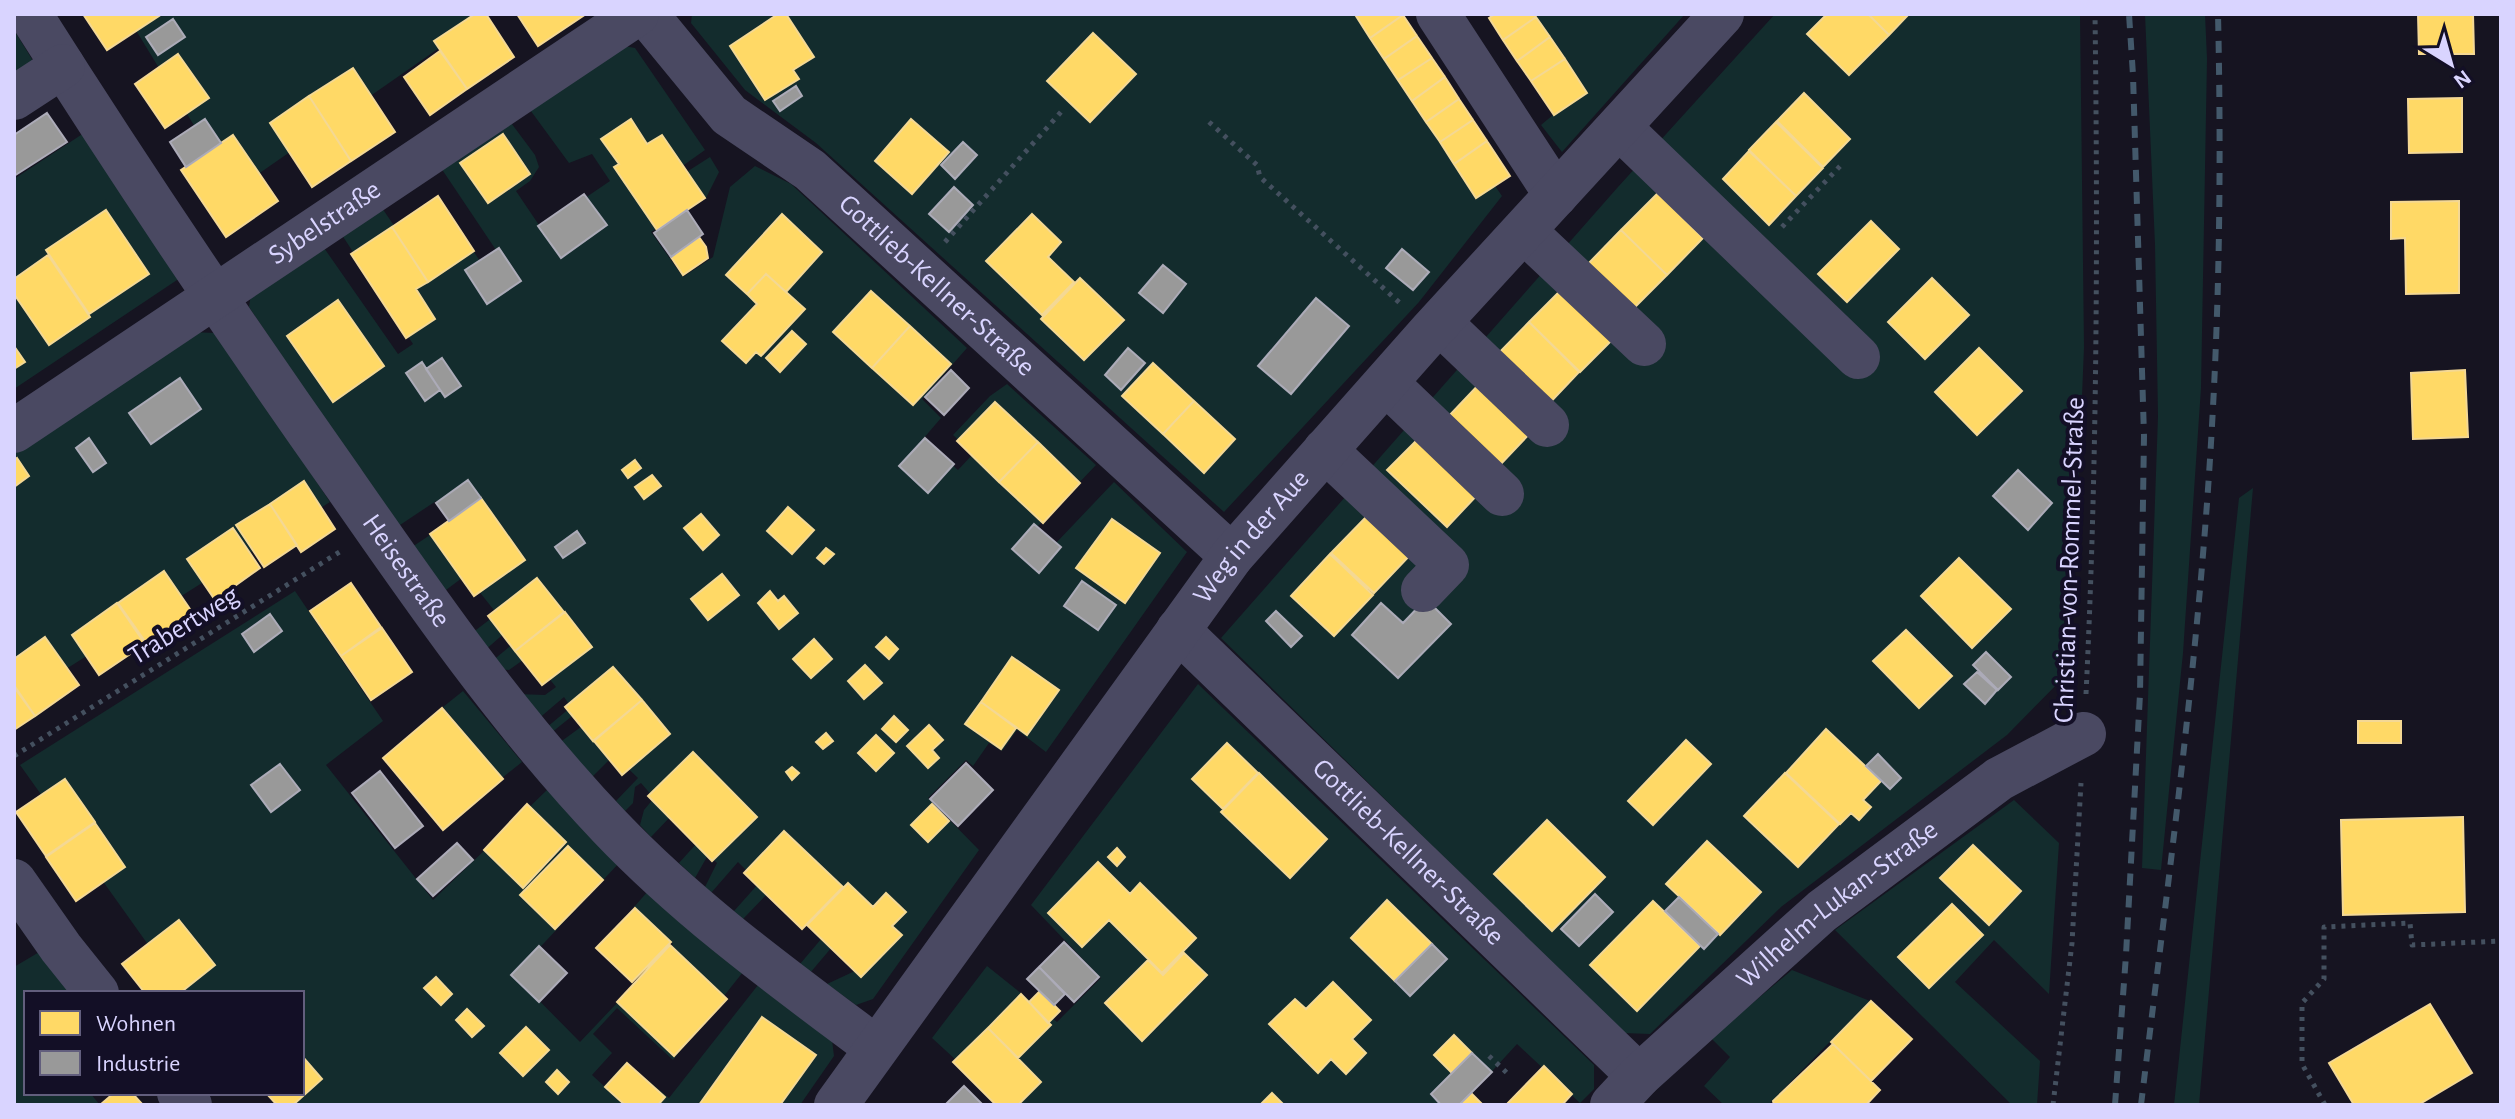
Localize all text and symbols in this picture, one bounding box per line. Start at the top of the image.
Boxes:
north arrow [2411,24,2491,104]
text: N [2450,66,2475,93]
street label: Sybelstraße [264,176,386,270]
street label: Gottlieb-Kellner-Straße [833,189,1040,382]
street label: Christian-von-Rommel-Straße [2050,397,2090,723]
street label: Weg in der Aue [1188,465,1315,609]
street label: Heisestraße [357,510,455,633]
street label: Trabertweg [124,581,244,671]
street label: Gottlieb-Kellner-Straße [1307,754,1509,951]
street label: Wilhelm-Lukan-Straße [1732,816,1943,994]
legend [24,991,304,1095]
text: Wohnen [96,1012,176,1036]
text: Industrie [96,1052,180,1076]

